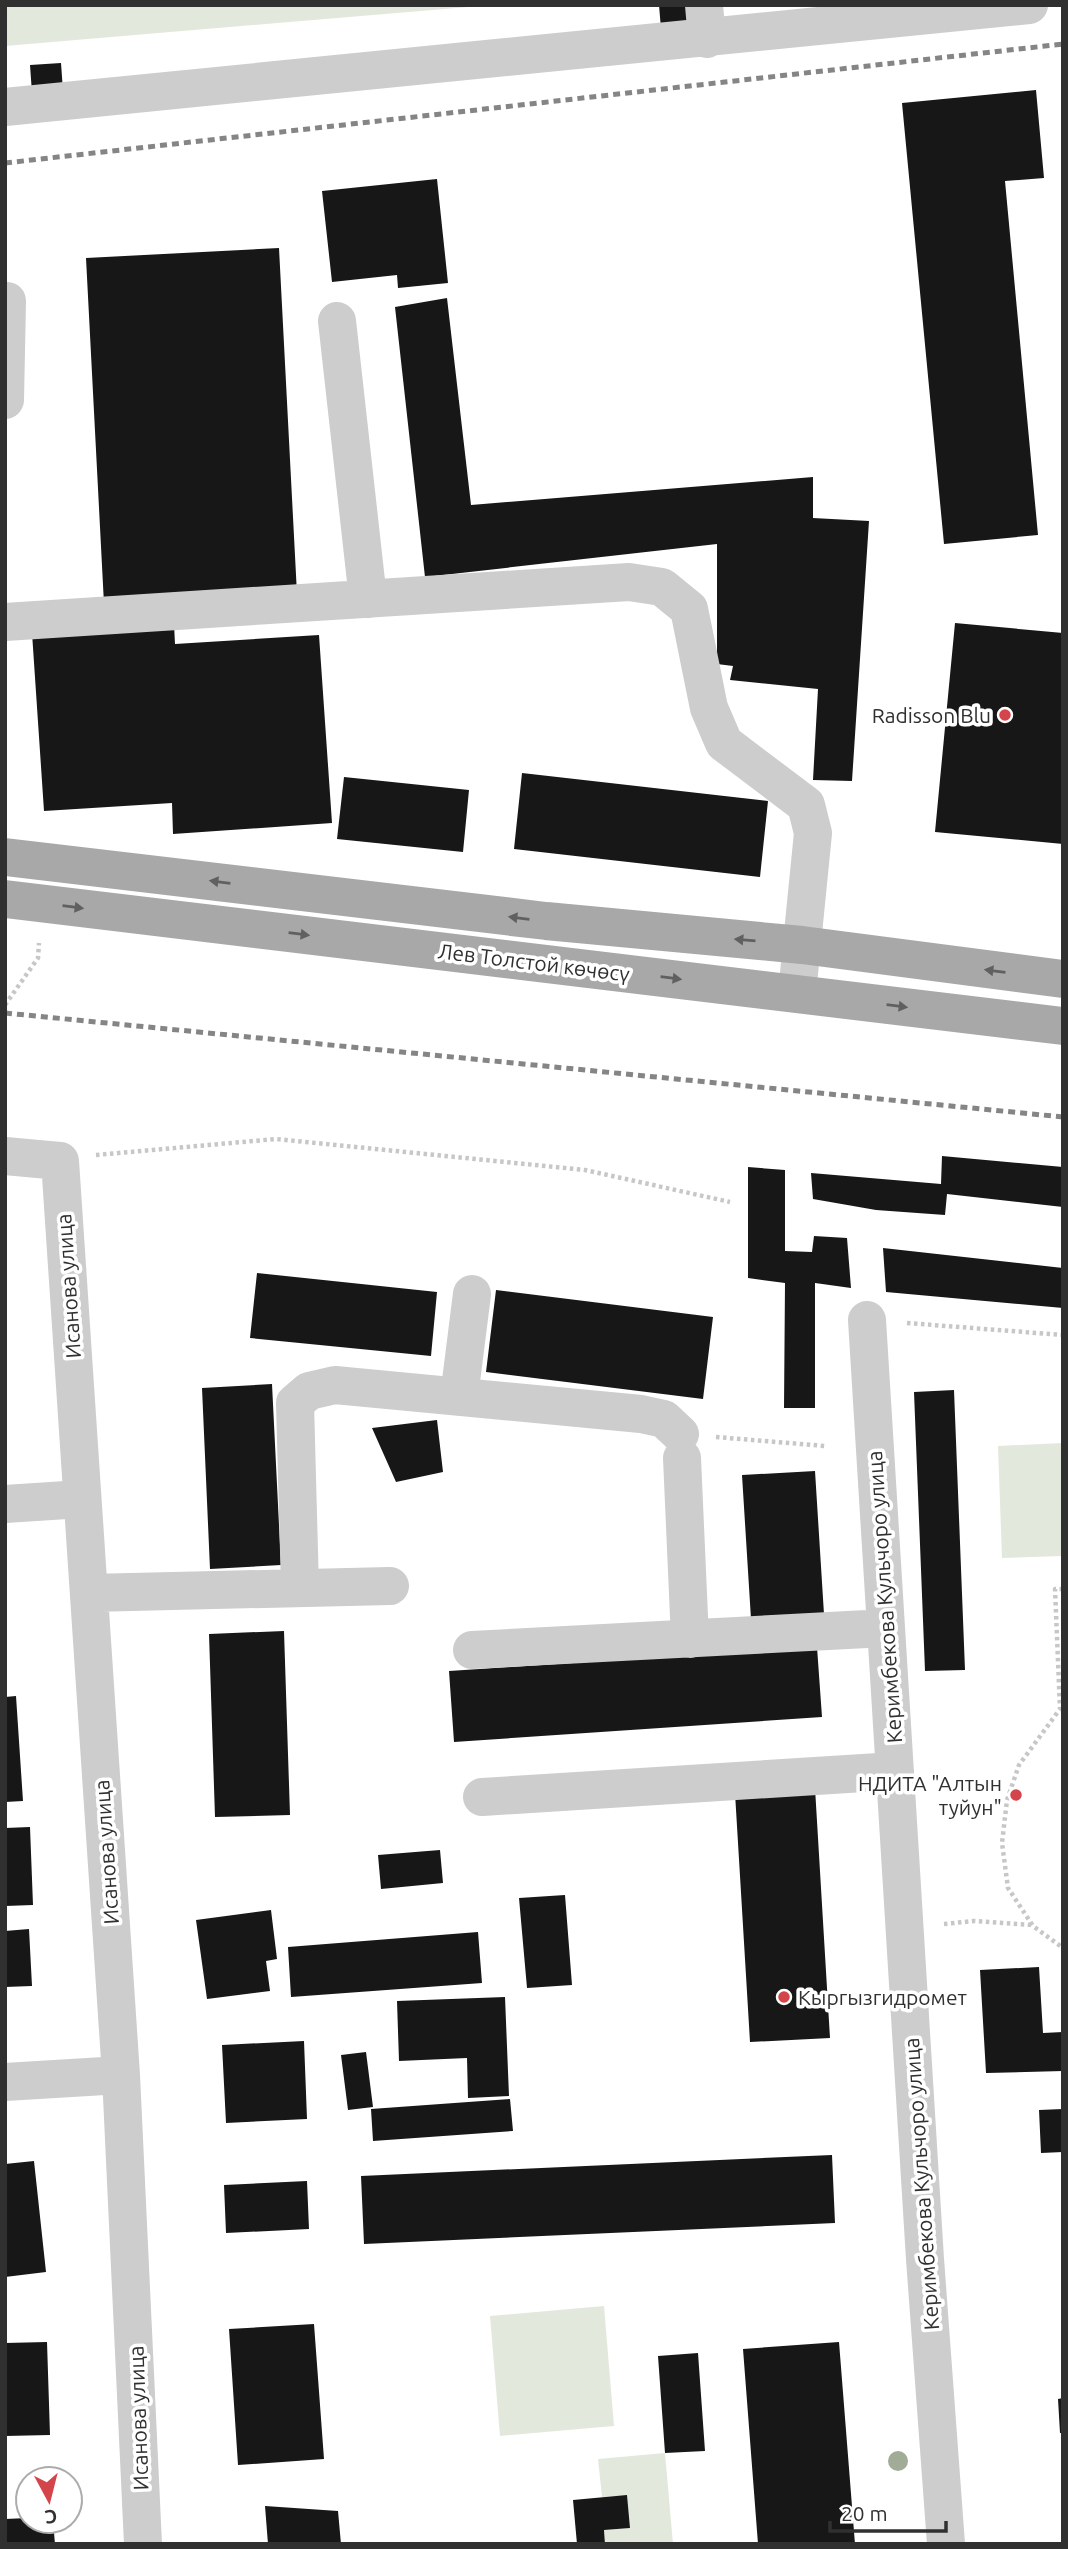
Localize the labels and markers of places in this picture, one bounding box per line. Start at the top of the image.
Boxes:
place label: Radisson Blu [872,703,991,727]
marker: Radisson Blu [997,707,1013,723]
place label: НДИТА "Алтын туйун" [858,1771,1002,1819]
marker: НДИТА "Алтын туйун" [1008,1787,1024,1803]
place label: Кыргызгидромет [798,1985,967,2009]
marker: Кыргызгидромет [776,1989,792,2005]

